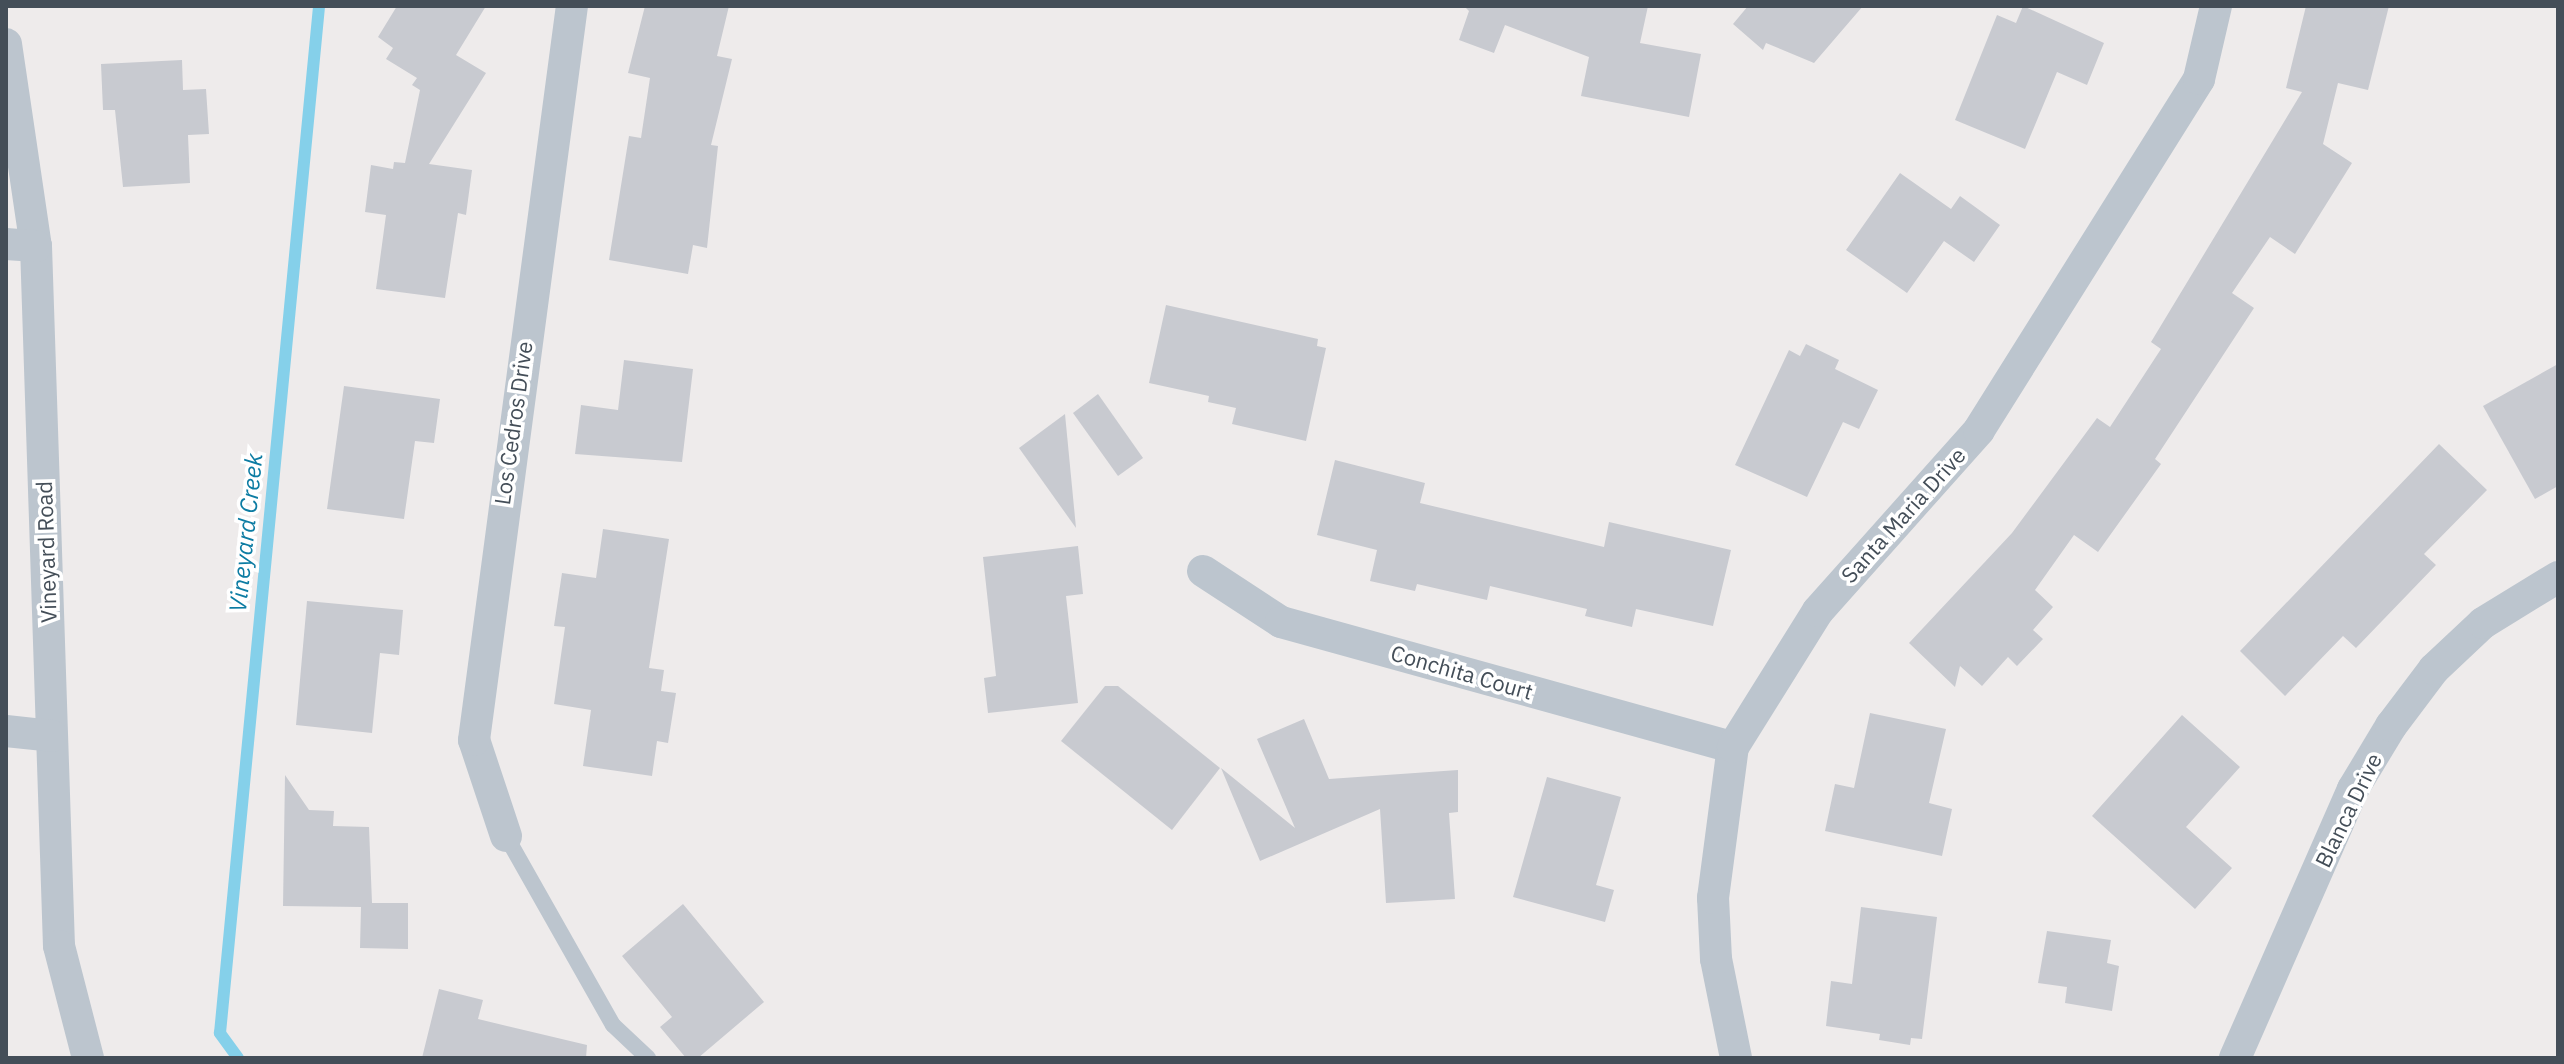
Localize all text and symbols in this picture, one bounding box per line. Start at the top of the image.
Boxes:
street label: Los Cedros Drive [488,340,538,506]
street label: Santa Maria Drive [1835,442,1971,588]
water label: Vineyard Creek [223,452,269,614]
street label: Vineyard Road [30,480,62,624]
street label: Conchita Court [1388,639,1536,705]
street label: Blanca Drive [2309,749,2387,871]

